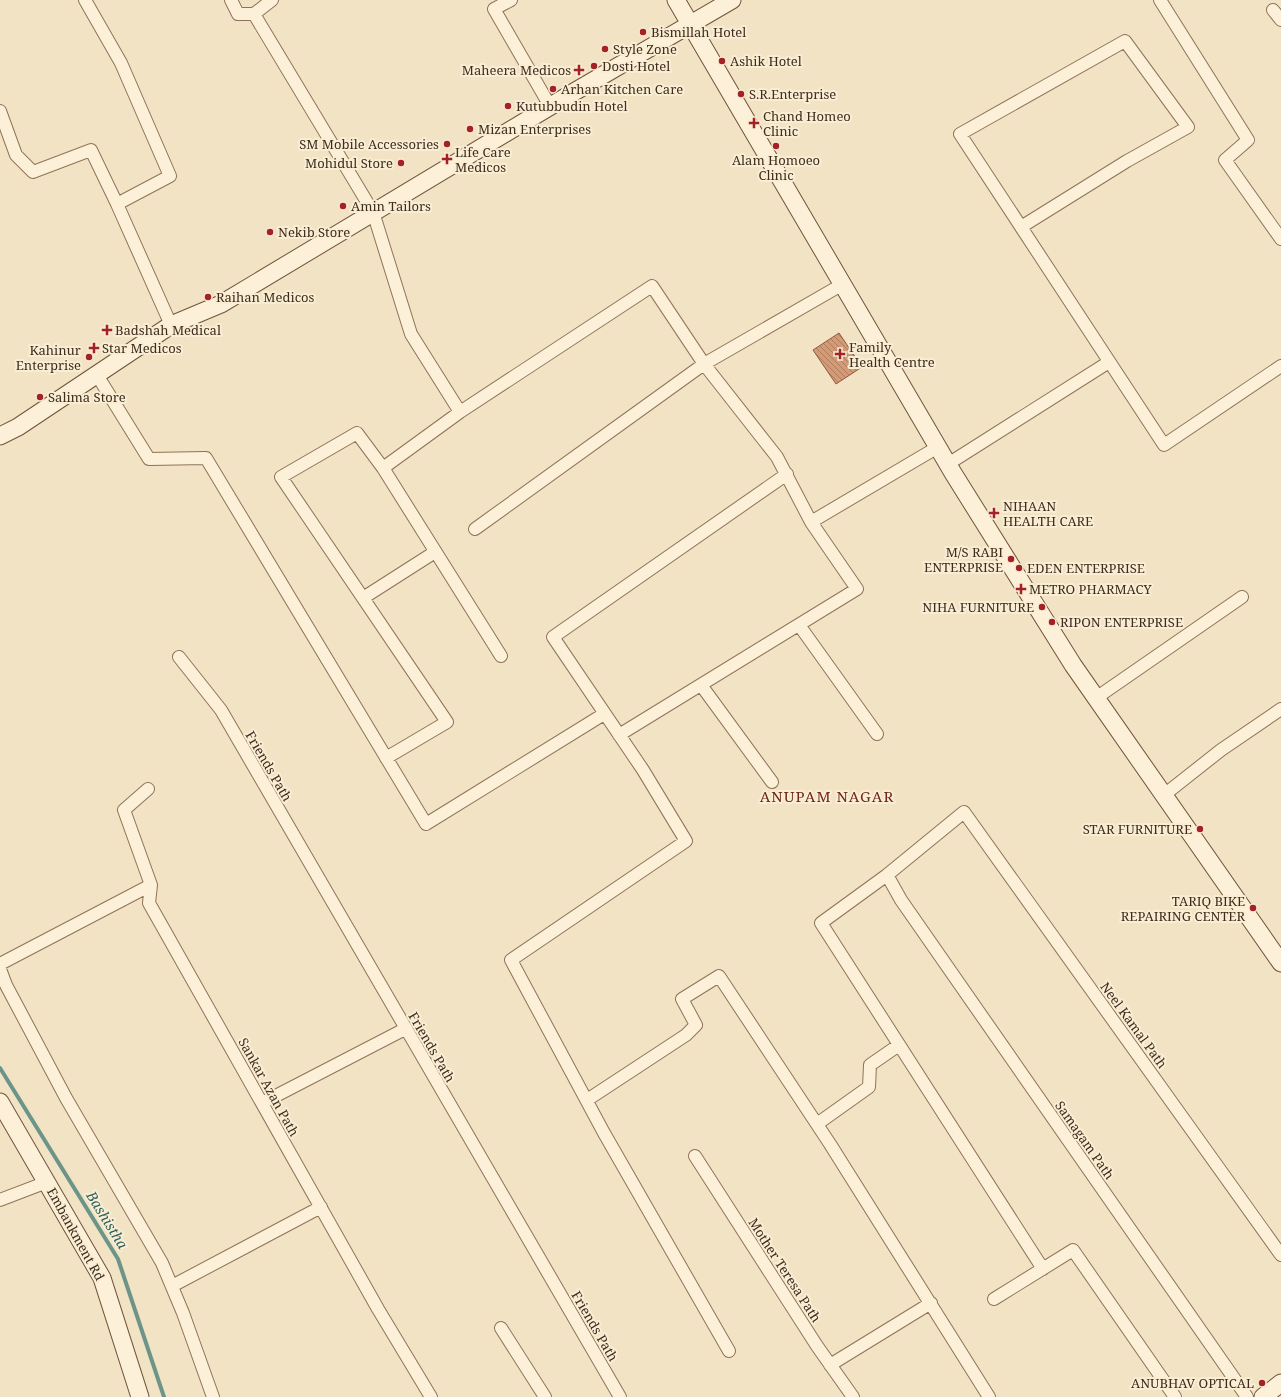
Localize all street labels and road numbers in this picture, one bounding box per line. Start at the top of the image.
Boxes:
street label: Friends Path [242,727,296,805]
street label: Neel Kamal Path [1097,978,1171,1072]
street label: Friends Path [405,1008,459,1086]
street label: Sankar Azan Path [234,1034,304,1140]
street label: Samagam Path [1051,1097,1119,1183]
street label: Embankment Rd [43,1184,109,1284]
street label: Mother Teresa Path [745,1214,825,1326]
street label: Friends Path [568,1287,622,1365]

